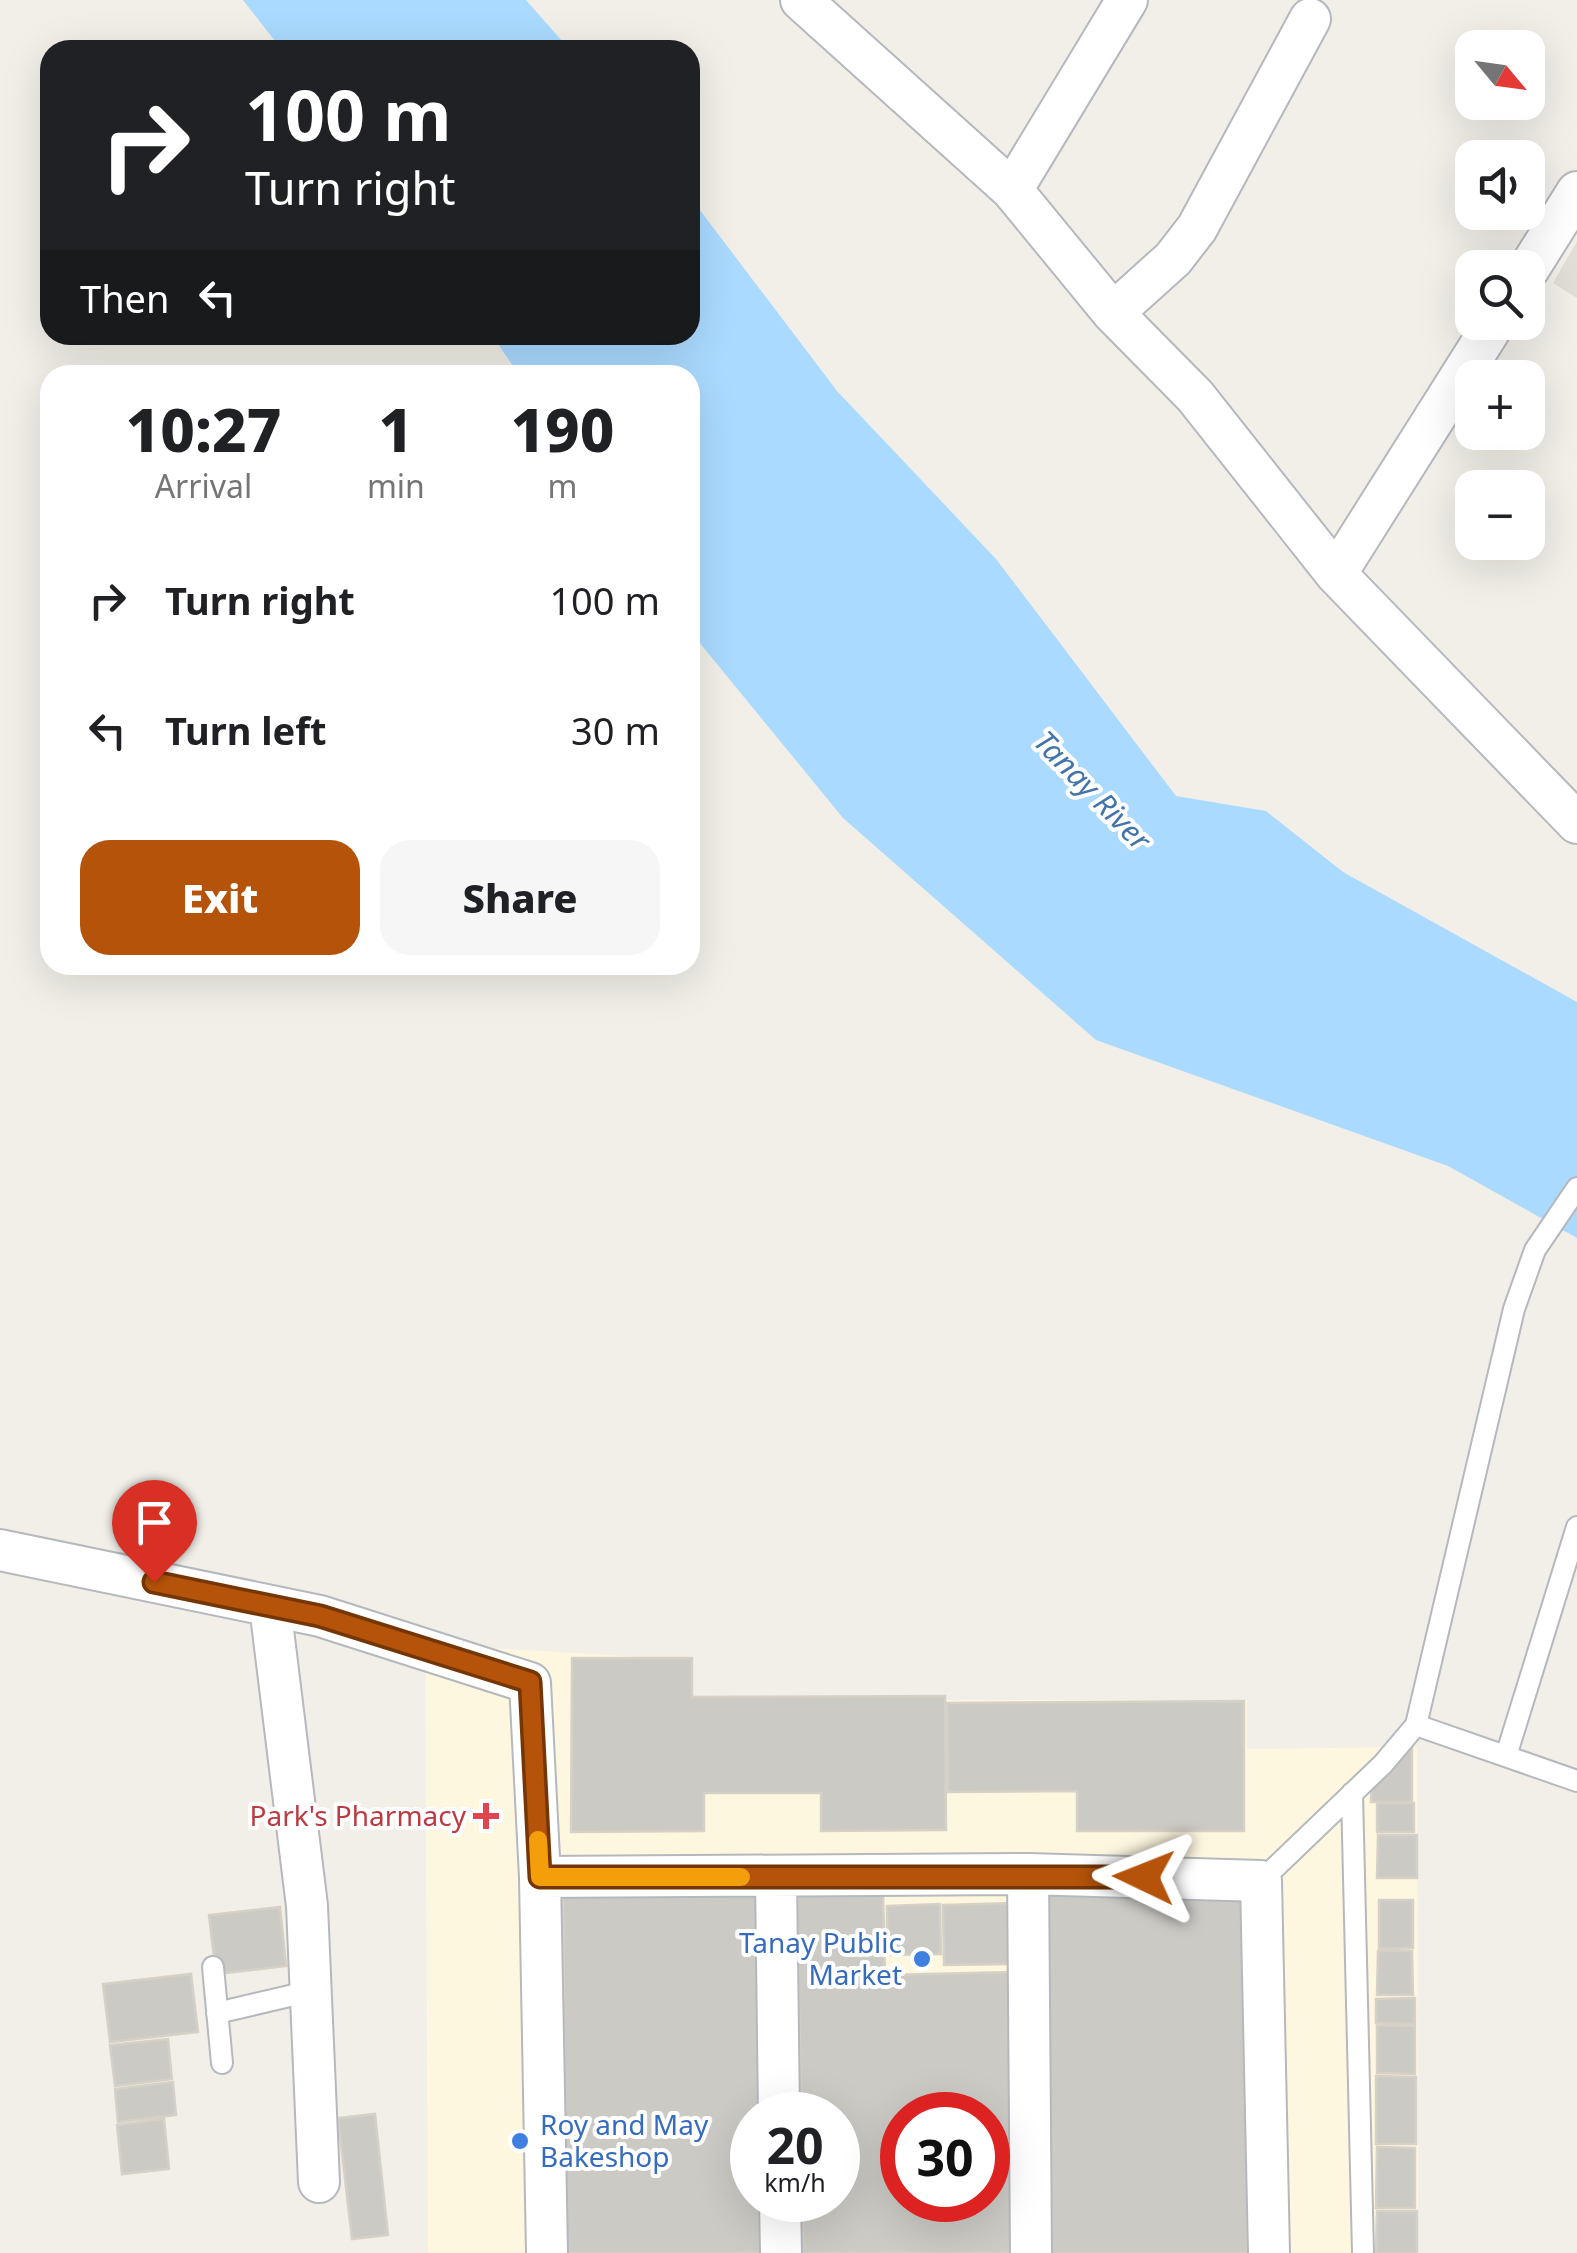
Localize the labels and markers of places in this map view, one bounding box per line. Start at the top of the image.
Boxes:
pin [112,1480,197,1583]
place label: Park's Pharmacy [250,1796,467,1834]
marker: Park's Pharmacy [475,1805,497,1827]
place label: Tanay Public Market [739,1923,902,1993]
marker: Tanay Public Market [911,1948,933,1970]
place label: Roy and May Bakeshop [540,2105,709,2175]
marker: Roy and May Bakeshop [509,2130,531,2152]

